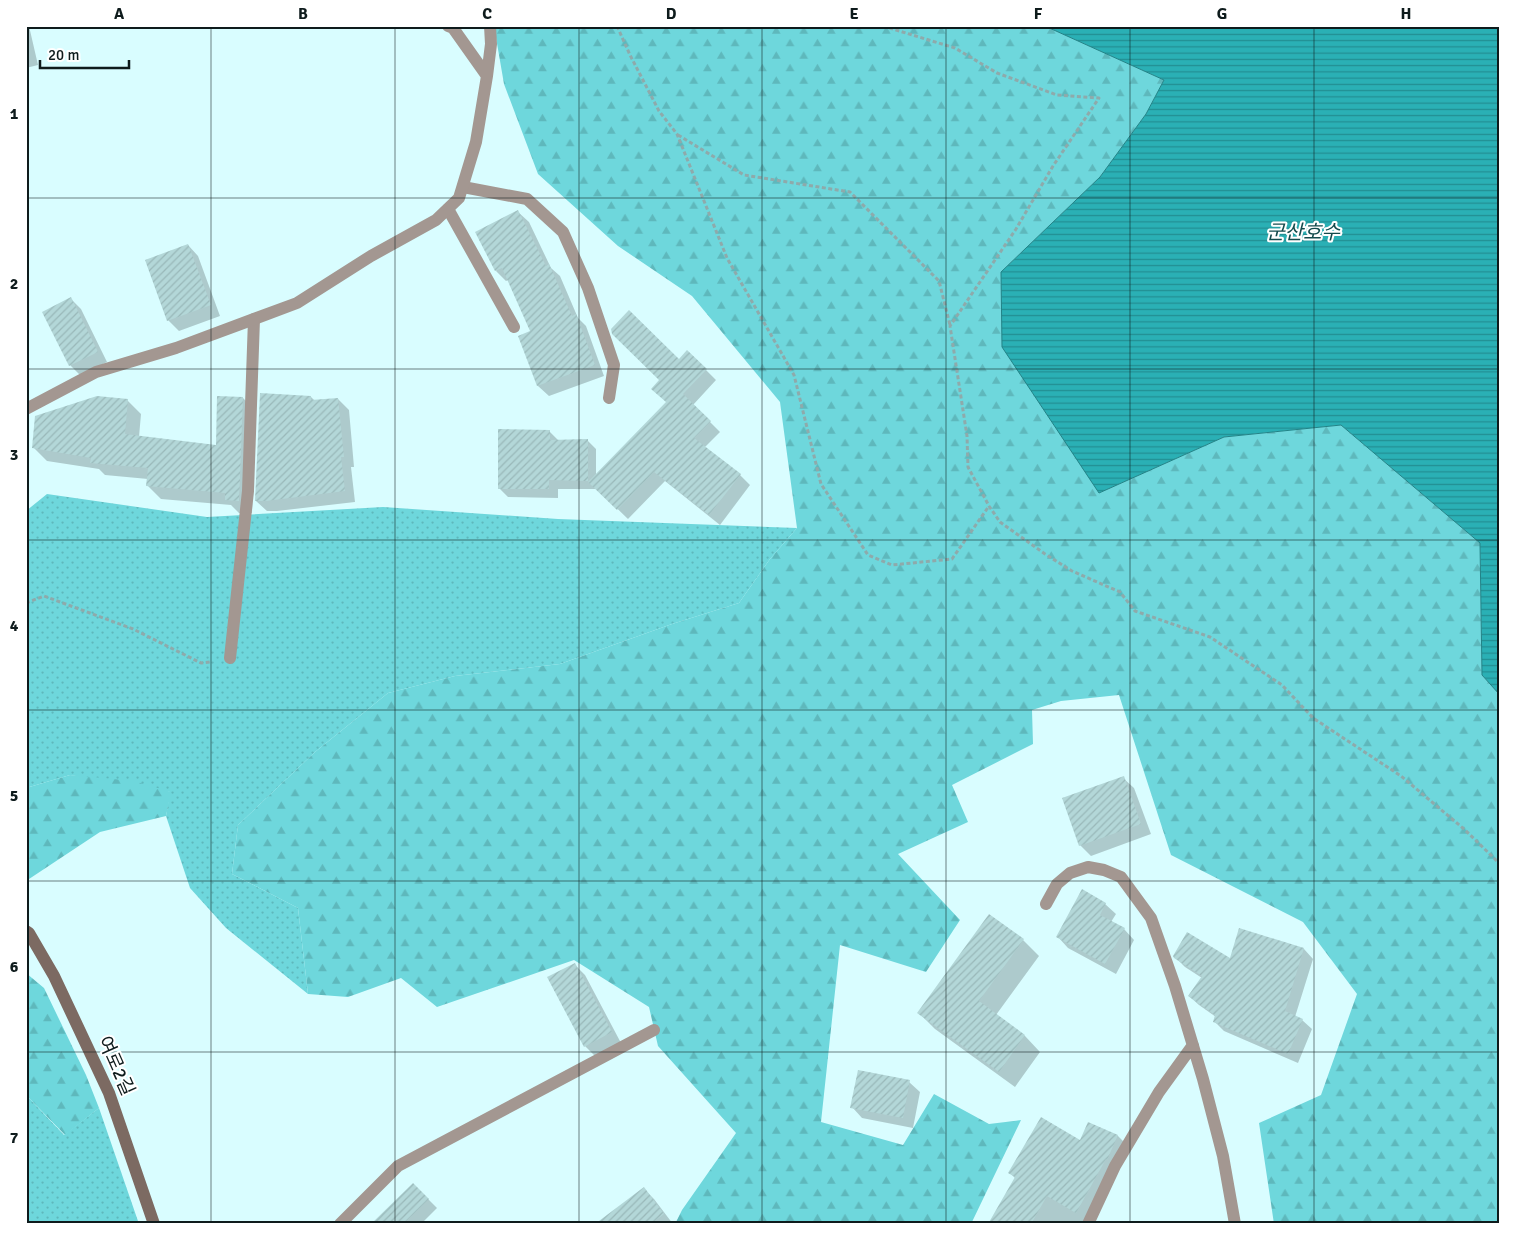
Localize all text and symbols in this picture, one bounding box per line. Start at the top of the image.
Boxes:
text: A [114,4,125,24]
text: B [298,4,308,24]
text: C [482,4,492,24]
text: D [666,4,677,24]
text: E [849,4,859,24]
text: F [1034,4,1043,24]
text: G [1217,4,1227,24]
text: H [1401,4,1411,24]
scale bar [40,38,129,70]
text: 20 m [48,46,79,64]
text: 1 [10,104,19,124]
water label: 군산호수 [1266,220,1340,245]
text: 2 [10,274,18,294]
text: 3 [10,445,18,465]
text: 4 [10,616,19,636]
text: 5 [10,786,18,806]
text: 6 [10,957,19,977]
street label: 여로2길 [92,1032,140,1100]
text: 7 [10,1128,19,1148]

